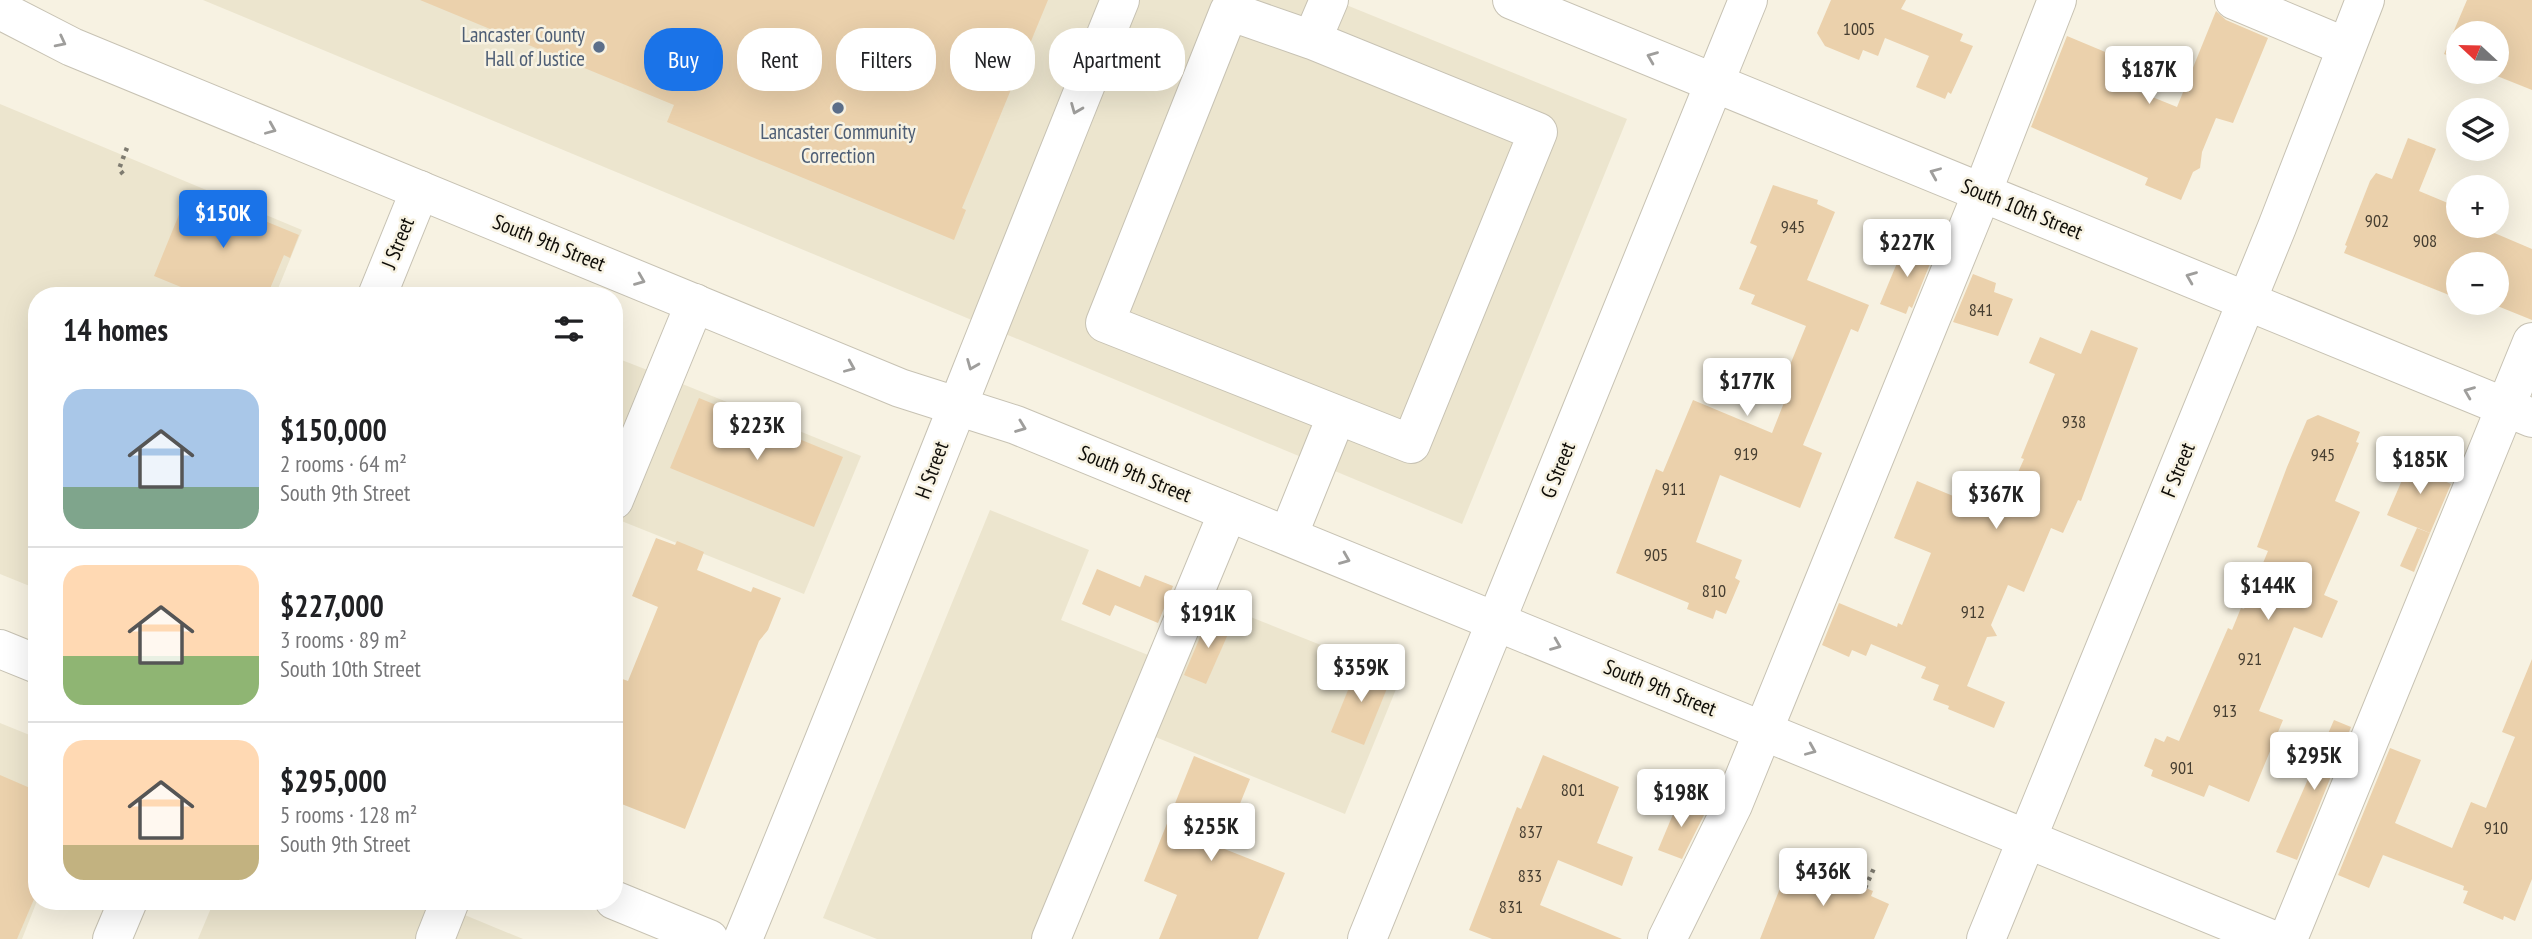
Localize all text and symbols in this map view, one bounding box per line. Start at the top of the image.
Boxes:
house number: 1005 [1843,17,1875,40]
place label: Lancaster County Hall of Justice [462,21,585,72]
north arrow [2446,21,2510,84]
map controls [2446,21,2509,315]
chip: Buy [644,28,723,91]
chip: Rent [737,28,822,91]
chip: Filters [836,28,936,91]
chip: New [950,28,1035,91]
chip: Apartment [1049,28,1185,91]
one-way arrow [54,33,66,47]
marker: Lancaster County Hall of Justice [591,39,607,55]
pin: $187K [2100,46,2198,106]
one-way arrow [1646,51,1658,65]
text: $187K [2121,54,2177,83]
button: layers [2446,98,2509,161]
marker: Lancaster Community Correction [830,100,846,116]
one-way arrow [1071,102,1085,114]
place label: Lancaster Community Correction [760,118,916,169]
one-way arrow [263,121,276,135]
one-way arrow [1929,167,1942,181]
street label: South 10th Street [1958,172,2087,245]
button: + [2446,175,2509,238]
pin: $150K [174,190,272,250]
text: $150K [195,198,251,227]
street label: South 9th Street [489,208,610,277]
house number: 902 [2365,209,2389,232]
street label: J Street [375,213,420,273]
house number: 945 [1781,215,1805,238]
pin: $227K [1858,219,1956,279]
text: $227K [1879,227,1935,256]
house number: 908 [2413,229,2437,252]
button: − [2446,252,2509,315]
one-way arrow [633,272,645,286]
one-way arrow [2185,272,2197,286]
house number: 841 [1969,298,1993,321]
text: 14 homes [63,310,168,349]
icon: filters [550,310,588,348]
one-way arrow [966,358,980,371]
pin: $177K [1698,358,1796,418]
one-way arrow [843,359,856,373]
text: $177K [1719,366,1775,395]
one-way arrow [2464,386,2476,400]
pin: $223K [708,402,806,462]
text: $150,000 [280,410,387,449]
text: $223K [729,410,785,439]
house number: 938 [2062,410,2086,433]
icon: home [119,417,203,501]
one-way arrow [1014,419,1026,433]
pin: $185K [2371,436,2469,496]
street label: H Street [909,437,954,502]
street label: G Street [1534,438,1581,502]
street label: F Street [2154,438,2201,501]
street label: South 9th Street [1075,439,1196,508]
house number: 919 [1734,442,1758,465]
house number: 945 [2311,443,2335,466]
text: $185K [2392,444,2448,473]
text: 2 rooms · 64 m² [280,449,407,478]
pin: $367K [1947,472,2045,531]
house number: 911 [1662,477,1686,500]
text: South 9th Street [280,478,410,507]
text: $367K [1968,479,2024,508]
house number: 905 [1644,543,1668,566]
one-way arrow [1338,551,1350,565]
pin: $144K [2219,562,2317,622]
text: $144K [2240,570,2296,599]
house number: 810 [1702,579,1726,602]
text: $227,000 [280,586,384,625]
pin: $191K [1159,590,1257,650]
icon: home [119,593,203,677]
text: $191K [1180,598,1236,627]
house number: 912 [1961,600,1985,623]
text: 3 rooms · 89 m² [280,625,407,654]
one-way arrow [1549,636,1561,650]
pin: $359K [1312,644,1410,704]
house number: 921 [2238,647,2262,670]
text: $359K [1333,652,1389,681]
street label: South 9th Street [1600,653,1721,722]
text: South 10th Street [280,654,421,683]
house number: 913 [2213,699,2237,722]
pin: $295K [2265,732,2363,792]
text: $295K [2286,740,2342,769]
one-way arrow [1804,742,1817,756]
house number: 901 [2170,756,2194,779]
text: $295,000 [280,761,387,800]
icon: home [119,768,203,852]
pin: $198K [1632,770,1730,829]
text: $198K [1653,777,1709,806]
house number: 801 [1561,778,1585,801]
text: 5 rooms · 128 m² [280,800,417,829]
pin: $255K [1162,804,1260,863]
text: $255K [1183,811,1239,840]
house number: 910 [2484,816,2508,839]
house number: 837 [1519,820,1543,843]
text: South 9th Street [280,829,410,858]
pin: $436K [1774,848,1872,908]
text: $436K [1795,856,1851,885]
house number: 833 [1518,864,1542,887]
house number: 831 [1499,895,1523,918]

